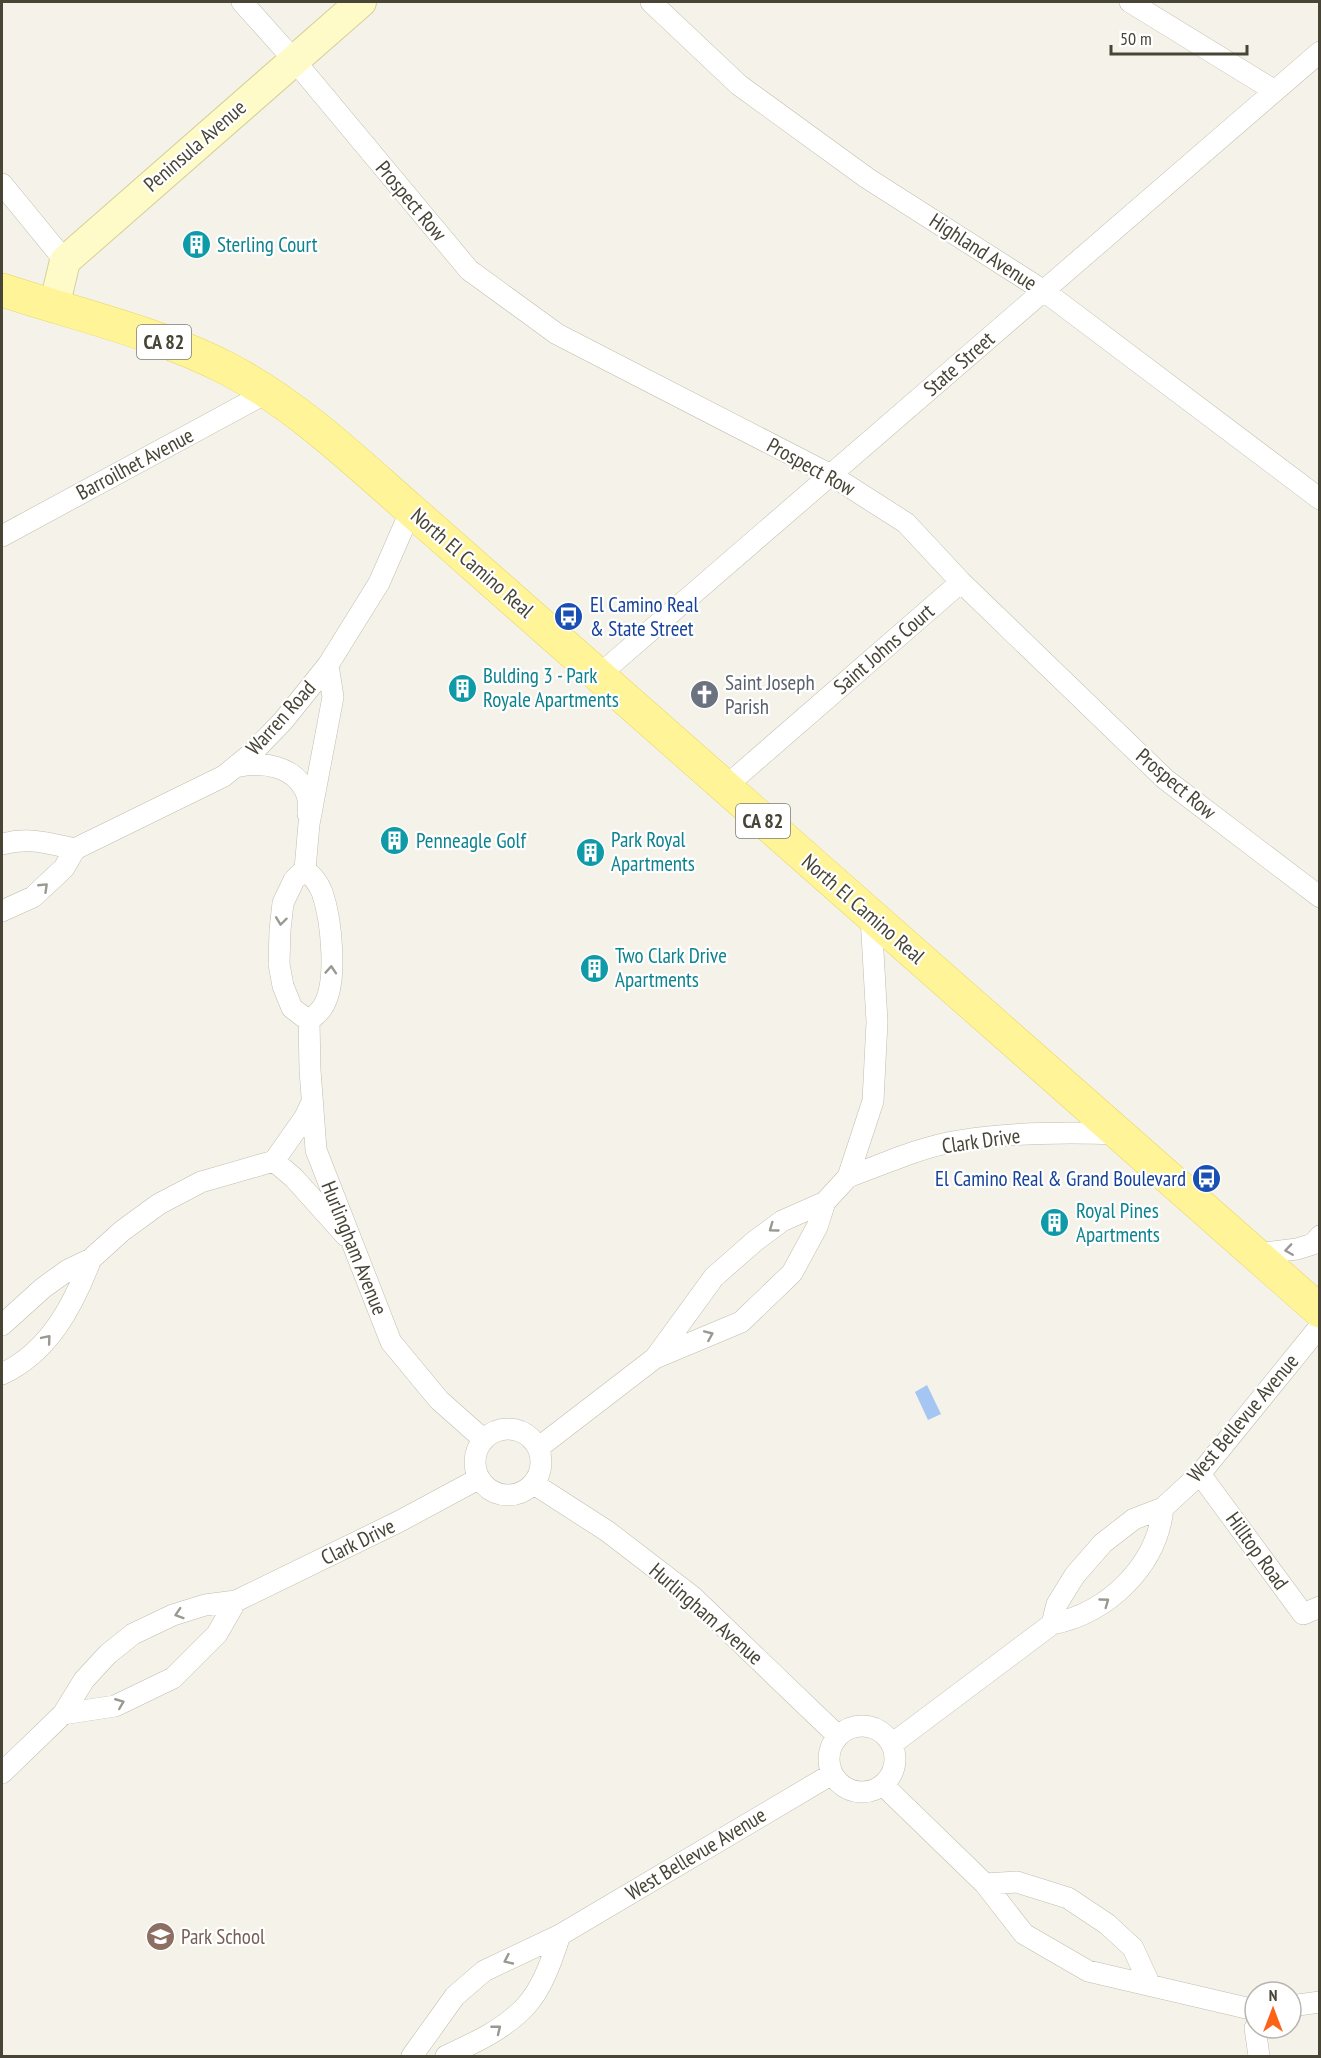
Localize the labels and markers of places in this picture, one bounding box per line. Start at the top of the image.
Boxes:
building icon: Sterling Court [180,229,212,261]
place label: Sterling Court [217,231,318,258]
place label: El Camino Real & State Street [590,591,698,642]
bus stop icon: El Camino Real & State Street [553,601,585,633]
place label: Bulding 3 - Park Royale Apartments [483,662,619,713]
place label: Saint Joseph Parish [725,669,815,720]
building icon: Bulding 3 - Park Royale Apartments [446,672,478,704]
church icon: Saint Joseph Parish [688,679,720,711]
building icon: Penneagle Golf [379,825,411,857]
place label: Park Royal Apartments [611,826,695,877]
place label: Penneagle Golf [416,827,526,854]
building icon: Park Royal Apartments [574,836,606,868]
place label: Two Clark Drive Apartments [615,942,727,993]
building icon: Two Clark Drive Apartments [578,952,610,984]
bus stop icon: El Camino Real & Grand Boulevard [1191,1163,1223,1195]
place label: El Camino Real & Grand Boulevard [935,1165,1186,1192]
place label: Royal Pines Apartments [1076,1197,1160,1248]
building icon: Royal Pines Apartments [1039,1207,1071,1239]
school or university icon: Park School [144,1921,176,1953]
place label: Park School [181,1923,265,1950]

